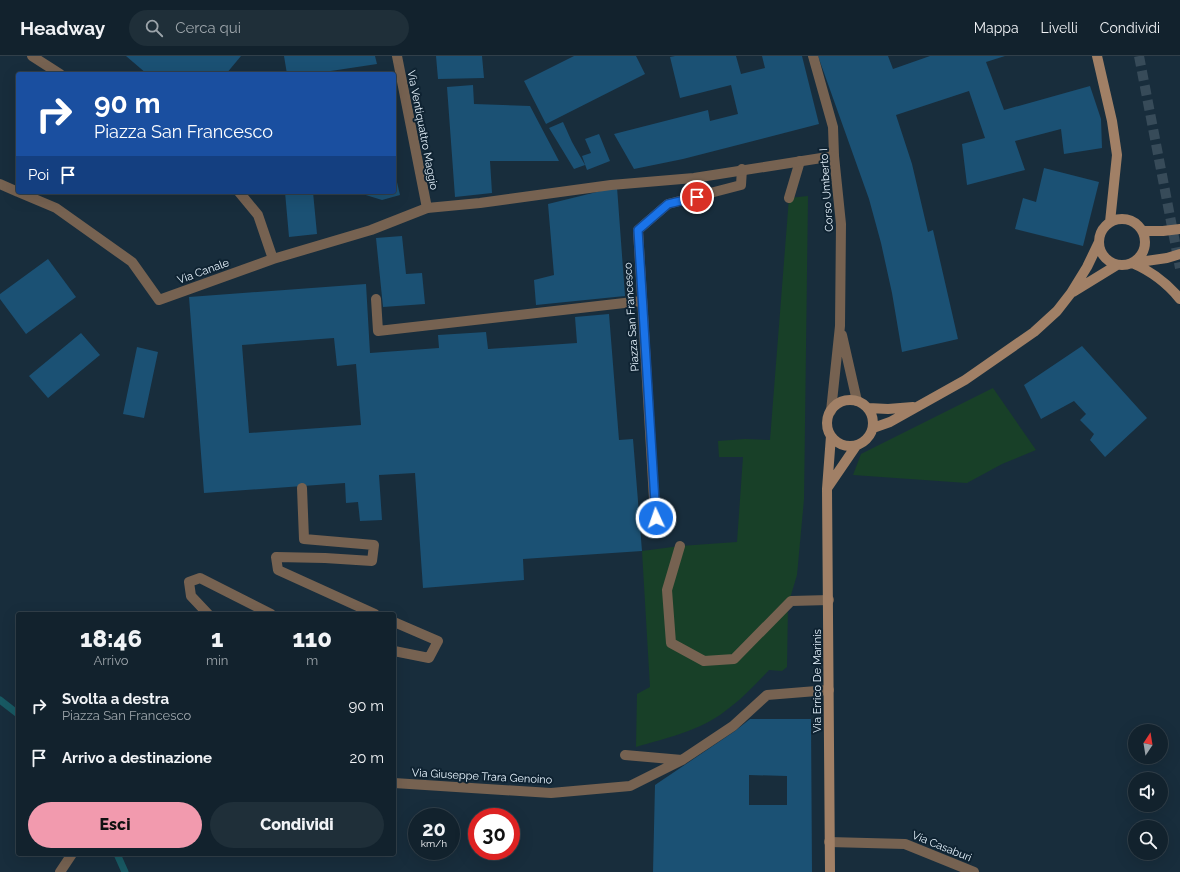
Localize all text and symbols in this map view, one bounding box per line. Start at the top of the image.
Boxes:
search box [129,10,409,46]
text: Headway [20,17,105,39]
icon: search [143,17,165,39]
text: Cerca qui [175,19,241,37]
text: Mappa [974,20,1019,36]
text: Livelli [1041,20,1078,36]
text: Condividi [1100,20,1160,36]
street label: Via Ventiquattro Maggio [405,69,441,192]
text: 90 m [94,87,160,120]
icon: right [28,88,80,140]
text: Piazza San Francesco [94,121,273,142]
street label: Corso Umberto I [817,148,836,232]
icon: arrive [57,164,79,186]
text: Poi [28,166,49,184]
pin [680,180,714,214]
icon: arrive [686,186,708,208]
street label: Via Canale [176,256,231,287]
street label: Piazza San Francesco [621,262,642,372]
position arrow [635,497,677,539]
text: 18:46 [80,624,142,653]
text: 1 [211,624,223,653]
text: 110 [292,624,332,653]
street label: Via Errico De Marinis [811,629,824,733]
text: Arrivo [93,653,129,668]
text: min [206,653,228,668]
text: m [306,653,318,668]
text: Svolta a destra [62,690,169,708]
icon: right [28,695,50,717]
text: 90 m [348,697,384,715]
text: Piazza San Francesco [62,708,191,723]
north arrow [1128,724,1168,764]
map controls [1128,724,1168,860]
icon: arrive [28,747,50,769]
text: Arrivo a destinazione [62,749,212,767]
text: 20 m [349,749,384,767]
street label: Via Giuseppe Trara Genoino [411,766,553,787]
button: sound [1128,772,1168,812]
button: Esci [28,802,202,848]
button: Condividi [210,802,384,848]
speed limit sign: 30 [468,808,520,860]
text: 20 [422,817,446,841]
button: search [1128,820,1168,860]
street label: Via Casaburi [910,829,974,864]
text: km/h [421,838,447,849]

